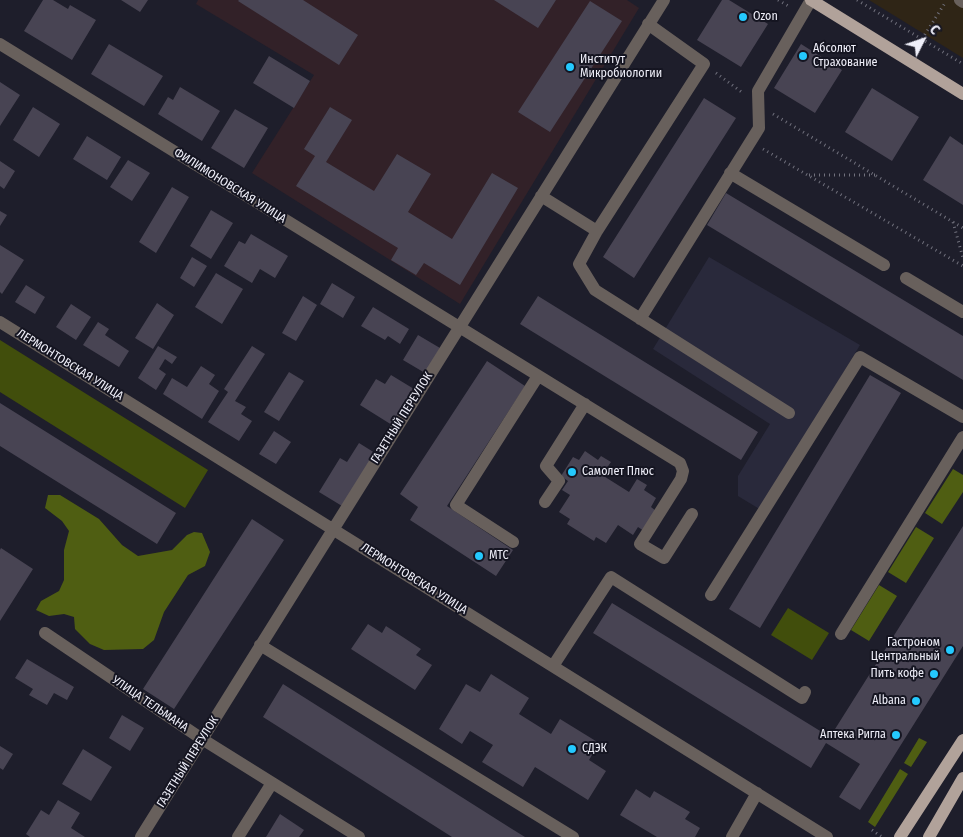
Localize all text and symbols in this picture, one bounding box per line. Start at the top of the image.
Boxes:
place label: Ozon [753,10,778,24]
marker: Ozon [737,11,749,23]
north arrow [898,15,948,65]
text: С [926,21,944,38]
place label: Абсолют Страхование [813,42,878,70]
marker: Абсолют Страхование [797,50,809,62]
place label: Институт Микробиологии [580,53,662,81]
marker: Институт Микробиологии [564,61,576,73]
street label: ФИЛИМОНОВСКАЯ УЛИЦА [171,146,289,226]
street label: ЛЕРМОНТОВСКАЯ УЛИЦА [14,326,126,404]
street label: ГАЗЕТНЫЙ ПЕРЕУЛОК [368,370,436,466]
place label: Самолет Плюс [582,465,654,479]
marker: Самолет Плюс [566,466,578,478]
street label: ЛЕРМОНТОВСКАЯ УЛИЦА [358,540,470,618]
place label: МТС [489,549,509,563]
marker: МТС [473,550,485,562]
place label: Гастроном Центральный [871,636,940,664]
marker: Гастроном Центральный [944,644,956,656]
place label: Пить кофе [870,667,924,681]
marker: Пить кофе [928,668,940,680]
street label: УЛИЦА ТЕЛЬМАНА [109,673,191,735]
place label: Albana [872,694,906,708]
marker: Albana [910,695,922,707]
street label: ГАЗЕТНЫЙ ПЕРЕУЛОК [154,714,222,810]
place label: Аптека Ригла [820,728,886,742]
marker: Аптека Ригла [890,729,902,741]
place label: СДЭК [582,742,607,756]
marker: СДЭК [566,743,578,755]

